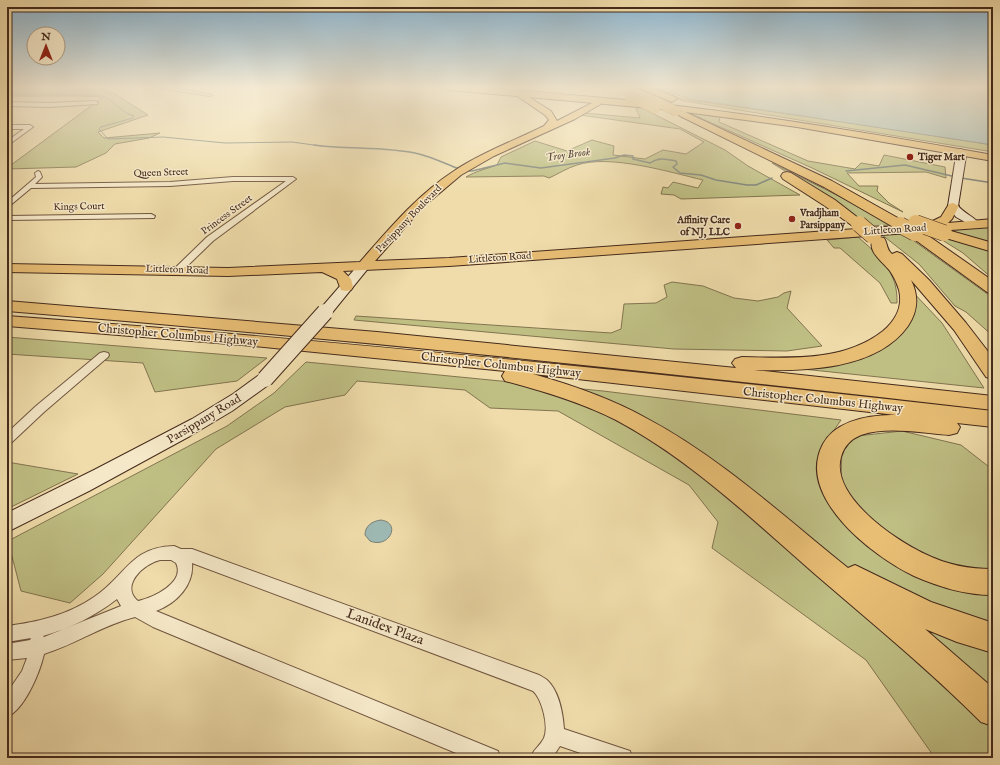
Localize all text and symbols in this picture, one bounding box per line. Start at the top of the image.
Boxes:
north arrow [26,26,66,66]
text: N [40,30,51,44]
water label: Troy Brook [545,145,592,165]
place label: Tiger Mart [917,151,965,164]
marker: Tiger Mart [905,152,915,162]
street label: Queen Street [133,166,189,180]
street label: Parsippany Boulevard [373,182,445,256]
street label: Princess Street [199,192,256,238]
street label: Kings Court [53,200,105,214]
place label: Vradjham Parsippany [799,207,846,232]
place label: Affinity Care of NJ, LLC [676,214,731,239]
marker: Vradjham Parsippany [787,214,797,224]
marker: Affinity Care of NJ, LLC [733,221,743,231]
street label: Littleton Road [863,221,927,239]
street label: Littleton Road [468,249,532,267]
street label: Littleton Road [145,262,209,278]
street label: Christopher Columbus Highway [97,321,259,350]
street label: Christopher Columbus Highway [420,349,582,382]
street label: Christopher Columbus Highway [742,384,904,417]
street label: Parsippany Road [164,391,245,448]
street label: Lanidex Plaza [344,605,427,650]

